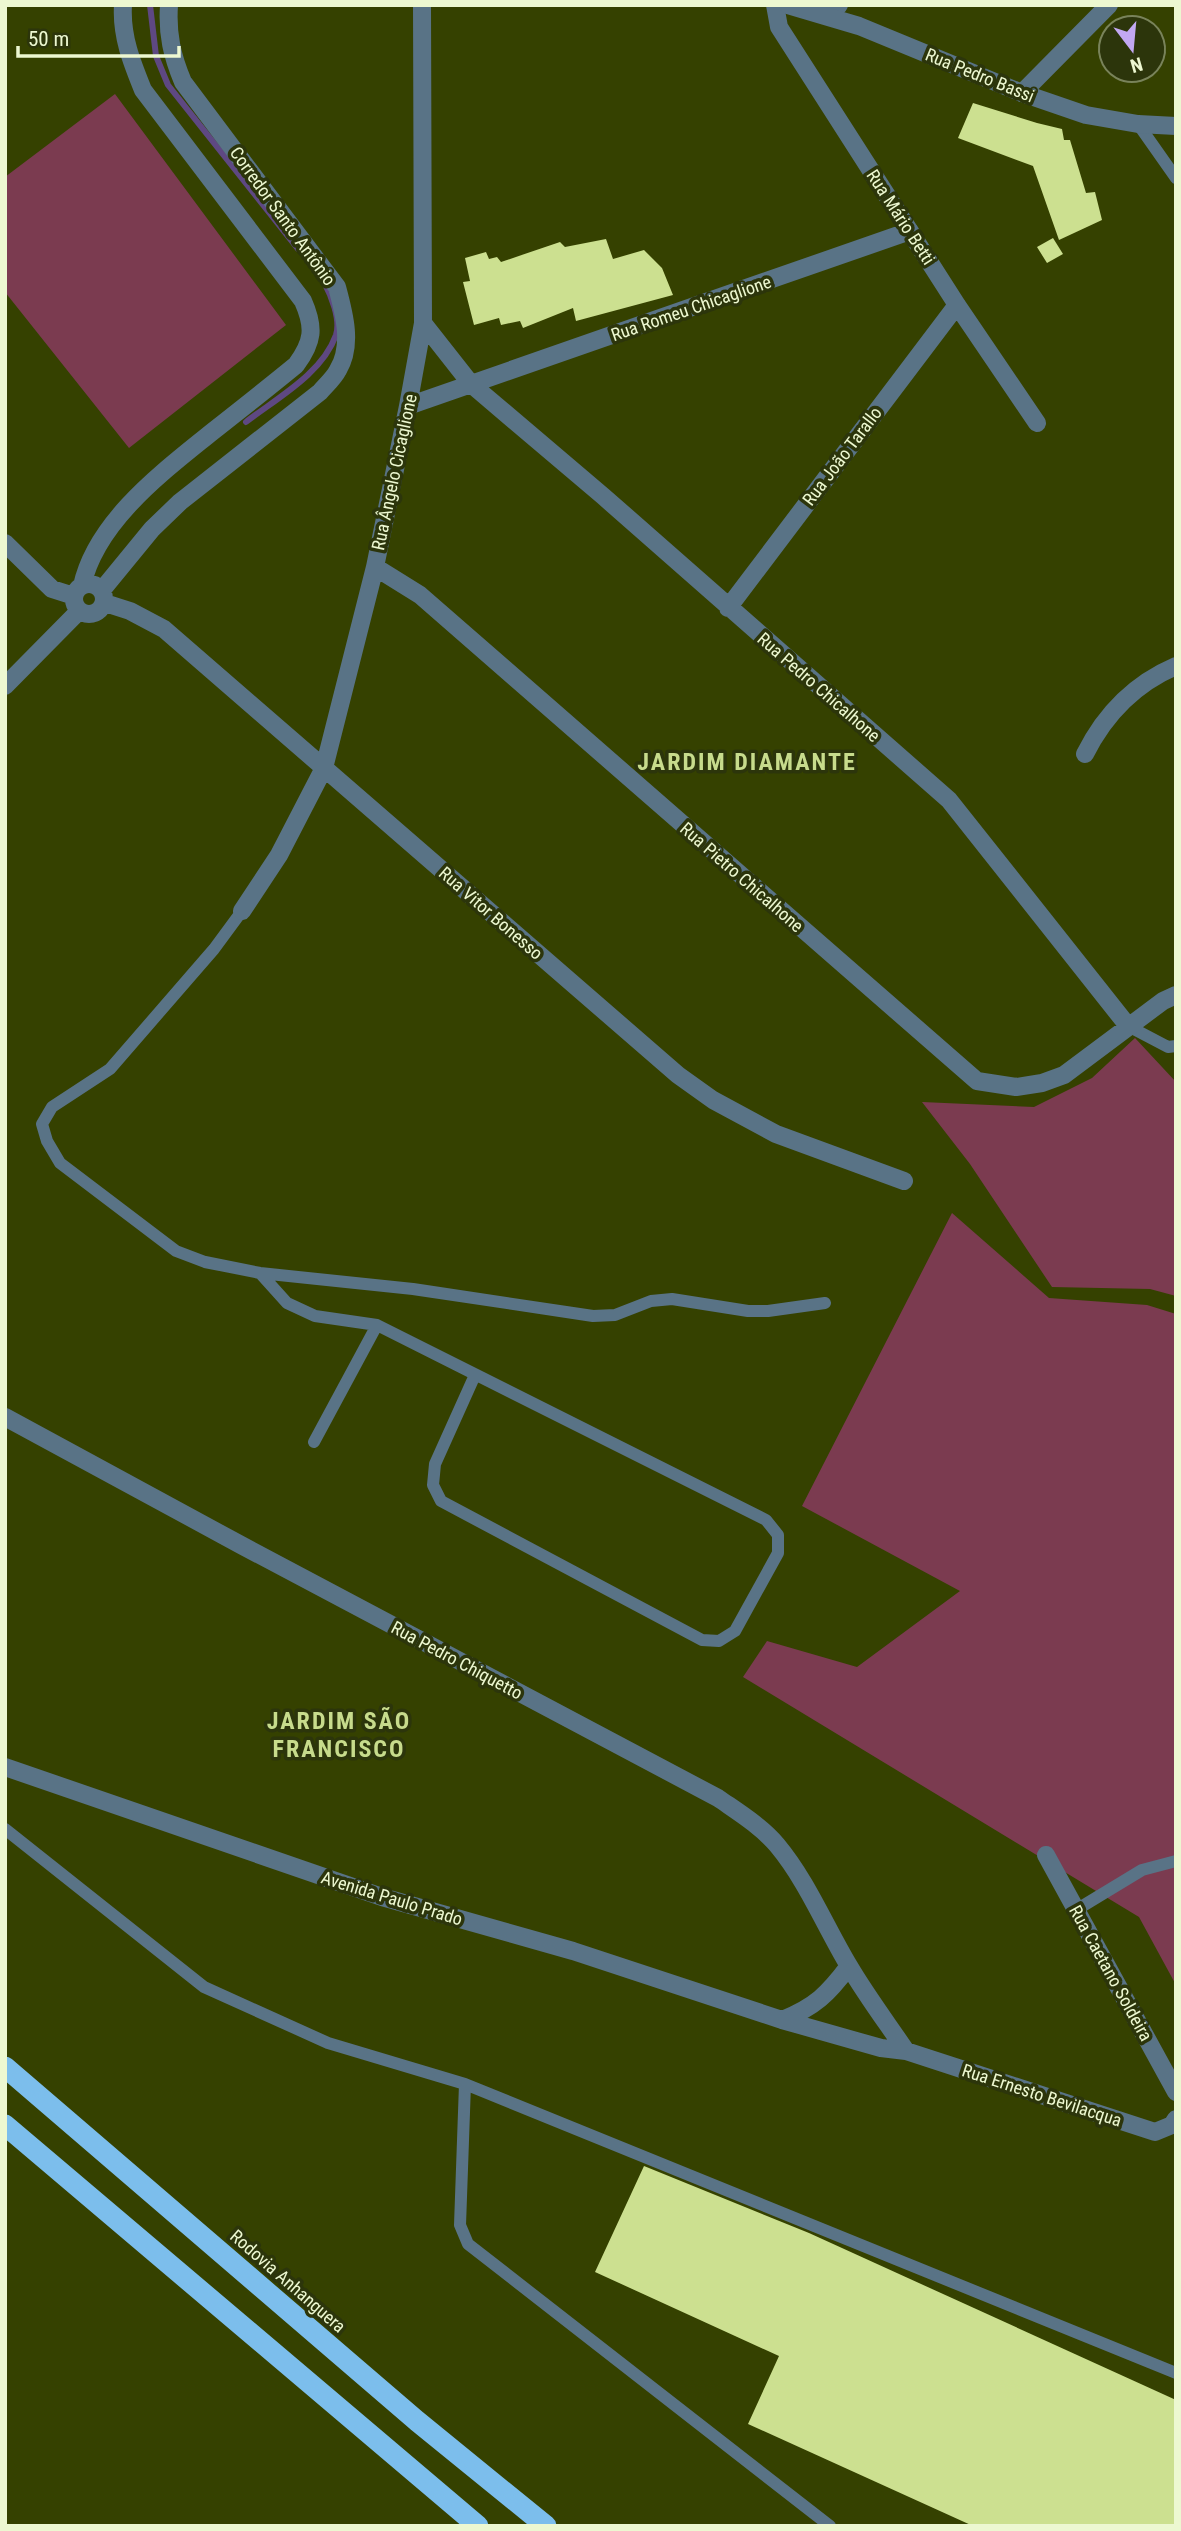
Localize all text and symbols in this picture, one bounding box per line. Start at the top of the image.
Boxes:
scale bar [18,14,178,58]
north arrow [1097,14,1167,84]
text: 50 m [28,27,69,51]
street label: Rua Pedro Bassi [922,44,1038,106]
text: N [1128,52,1145,78]
street label: Corredor Santo Antônio [226,143,340,289]
street label: Rua Mário Betti [862,166,940,268]
street label: Rua Romeu Chicaglione [608,271,774,345]
street label: Rua Ângelo Cicaglione [367,392,421,552]
street label: Rua João Tarallo [798,402,886,510]
street label: Rua Pedro Chicalhone [753,628,885,746]
district label: JARDIM DIAMANTE [637,748,857,776]
street label: Rua Pietro Chicalhone [676,818,808,936]
street label: Rua Vitor Bonesso [435,862,547,964]
street label: Rua Pedro Chiquetto [388,1617,526,1703]
district label: JARDIM SÃO FRANCISCO [267,1707,411,1763]
street label: Avenida Paulo Prado [319,1867,465,1929]
street label: Rua Caetano Soldeira [1065,1901,1157,2045]
street label: Rua Ernesto Bevilacqua [960,2059,1124,2131]
street label: Rodovia Anhanguera [226,2225,350,2337]

